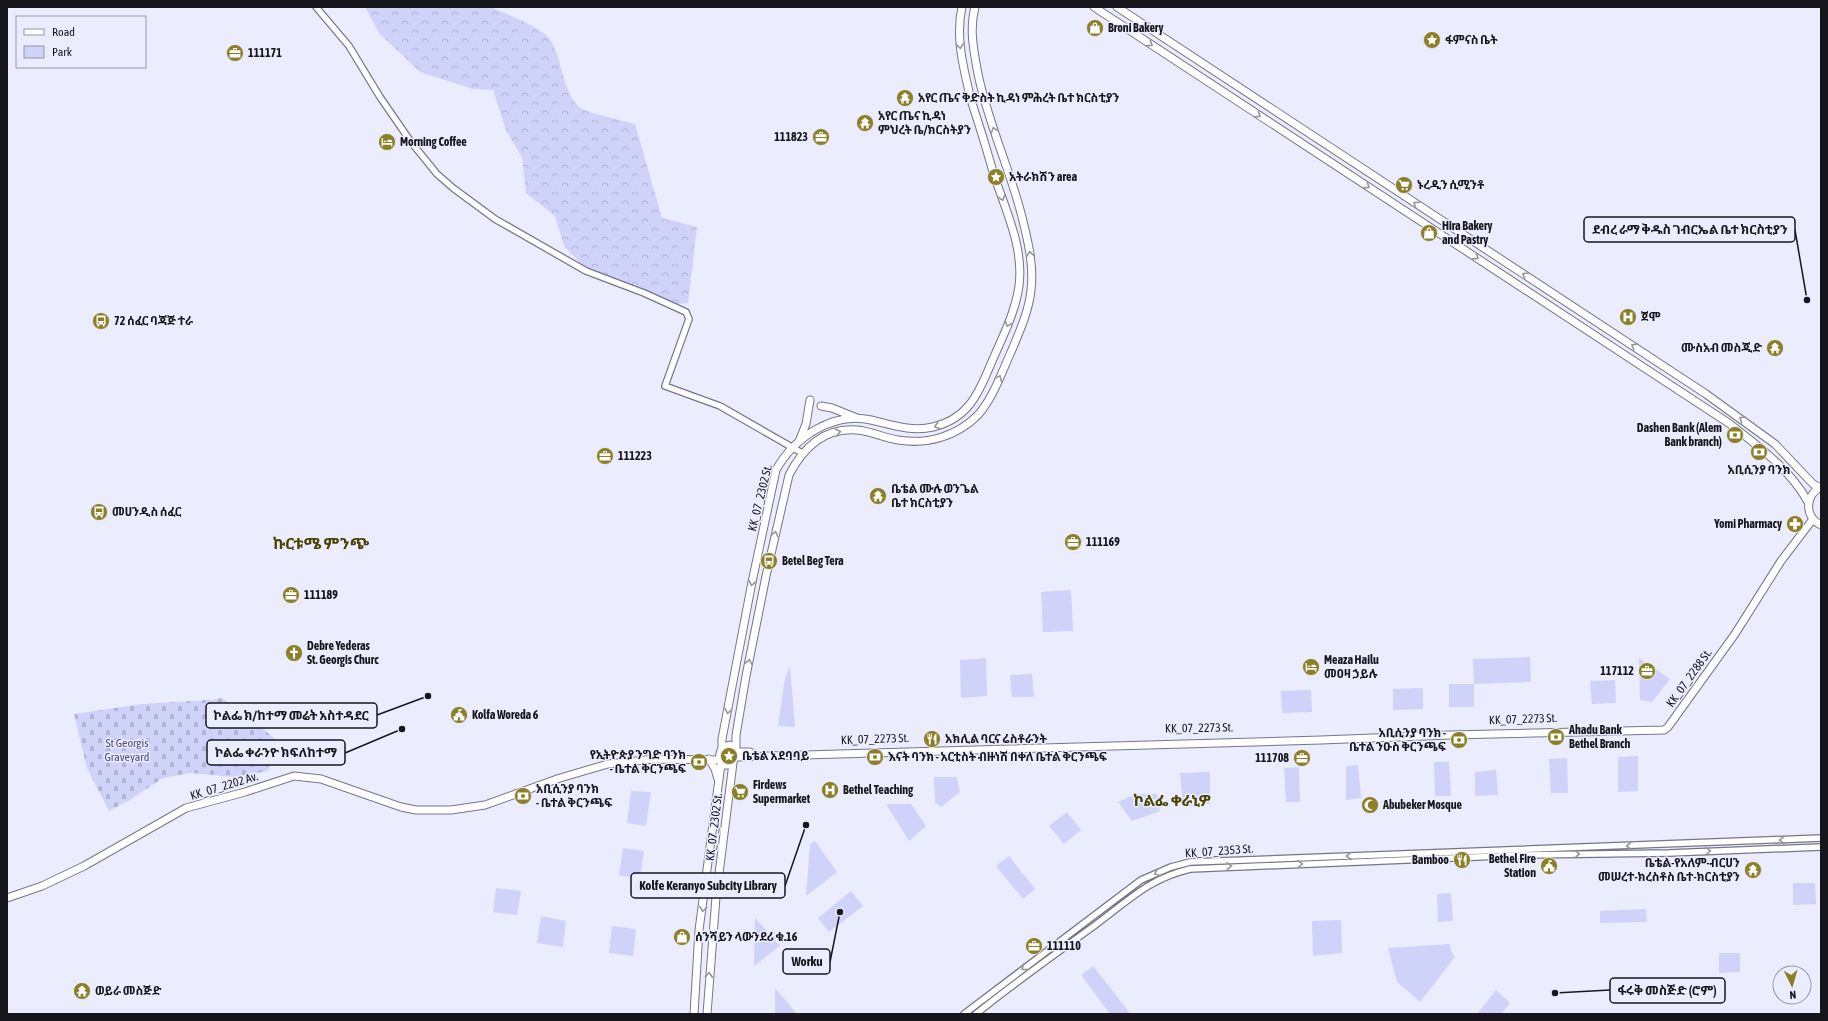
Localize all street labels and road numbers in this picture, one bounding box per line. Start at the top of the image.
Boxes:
street label: KK_07_2302 St. [745,463,775,533]
street label: KK_07_2288 St. [1663,646,1715,710]
street label: KK_07_2273 St. [1489,711,1557,727]
street label: KK_07_2273 St. [1165,720,1233,736]
street label: KK_07_2273 St. [841,731,909,747]
street label: KK_07_2202 Av. [188,769,260,803]
street label: KK_07_2302 St. [703,792,725,862]
street label: KK_07_2353 St. [1185,842,1253,860]

